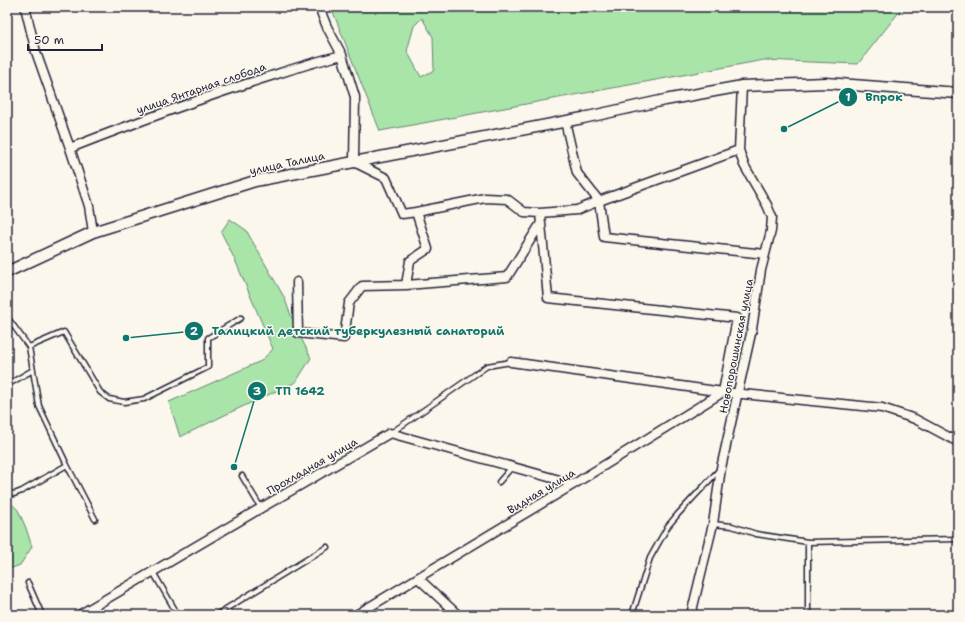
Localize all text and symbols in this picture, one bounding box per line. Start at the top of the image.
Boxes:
scale bar [28,26,102,52]
text: 50 m [34,32,64,48]
street label: улица Янтарная слобода [134,59,268,118]
callout: Впрок [838,85,911,109]
text: 1 [845,89,851,105]
text: Впрок [865,89,903,105]
street label: улица Талица [248,148,326,179]
street label: Новопорошинская улица [716,277,757,415]
callout: Талицкий детский туберкулезный санаторий [184,319,513,343]
text: 2 [190,323,199,339]
text: Талицкий детский туберкулезный санаторий [212,323,505,339]
callout: ТП 1642 [247,379,332,403]
text: 3 [253,383,261,399]
text: ТП 1642 [275,383,325,399]
street label: Прохладная улица [264,434,360,498]
street label: Видная улица [504,465,578,518]

